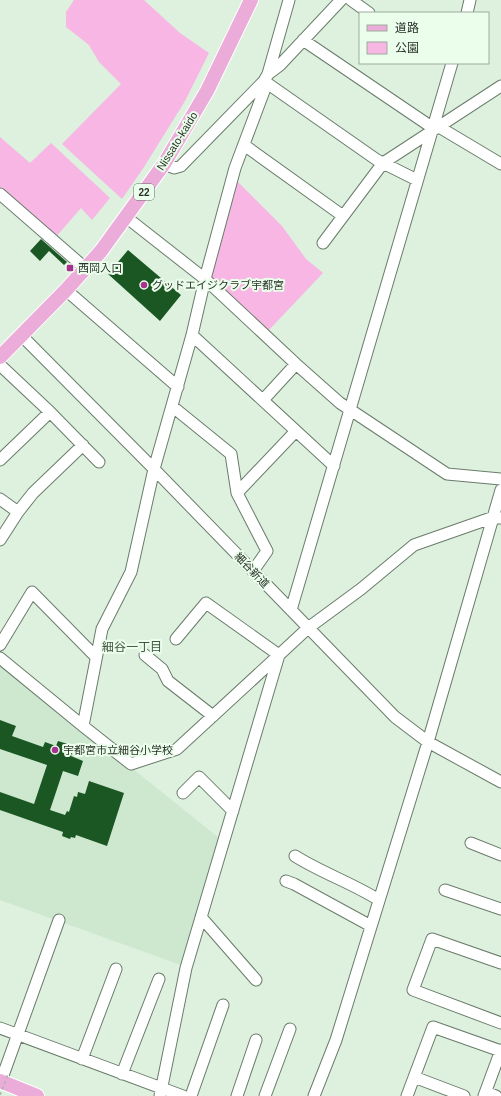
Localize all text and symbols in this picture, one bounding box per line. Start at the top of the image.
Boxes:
legend [359,12,489,64]
text: 道路 [395,21,419,35]
text: 公園 [395,41,419,55]
street label: Nissato-kaido [154,110,200,172]
road number: 22 [134,184,154,200]
place label: 西岡入口 [78,262,122,274]
marker: 西岡入口 [65,263,75,273]
place label: グッドエイジクラブ宇都宮 [152,279,284,291]
marker: グッドエイジクラブ宇都宮 [139,280,149,290]
street label: 細谷新道 [232,550,272,590]
district label: 細谷一丁目 [102,640,162,654]
place label: 宇都宮市立細谷小学校 [63,744,173,756]
marker: 宇都宮市立細谷小学校 [50,745,60,755]

